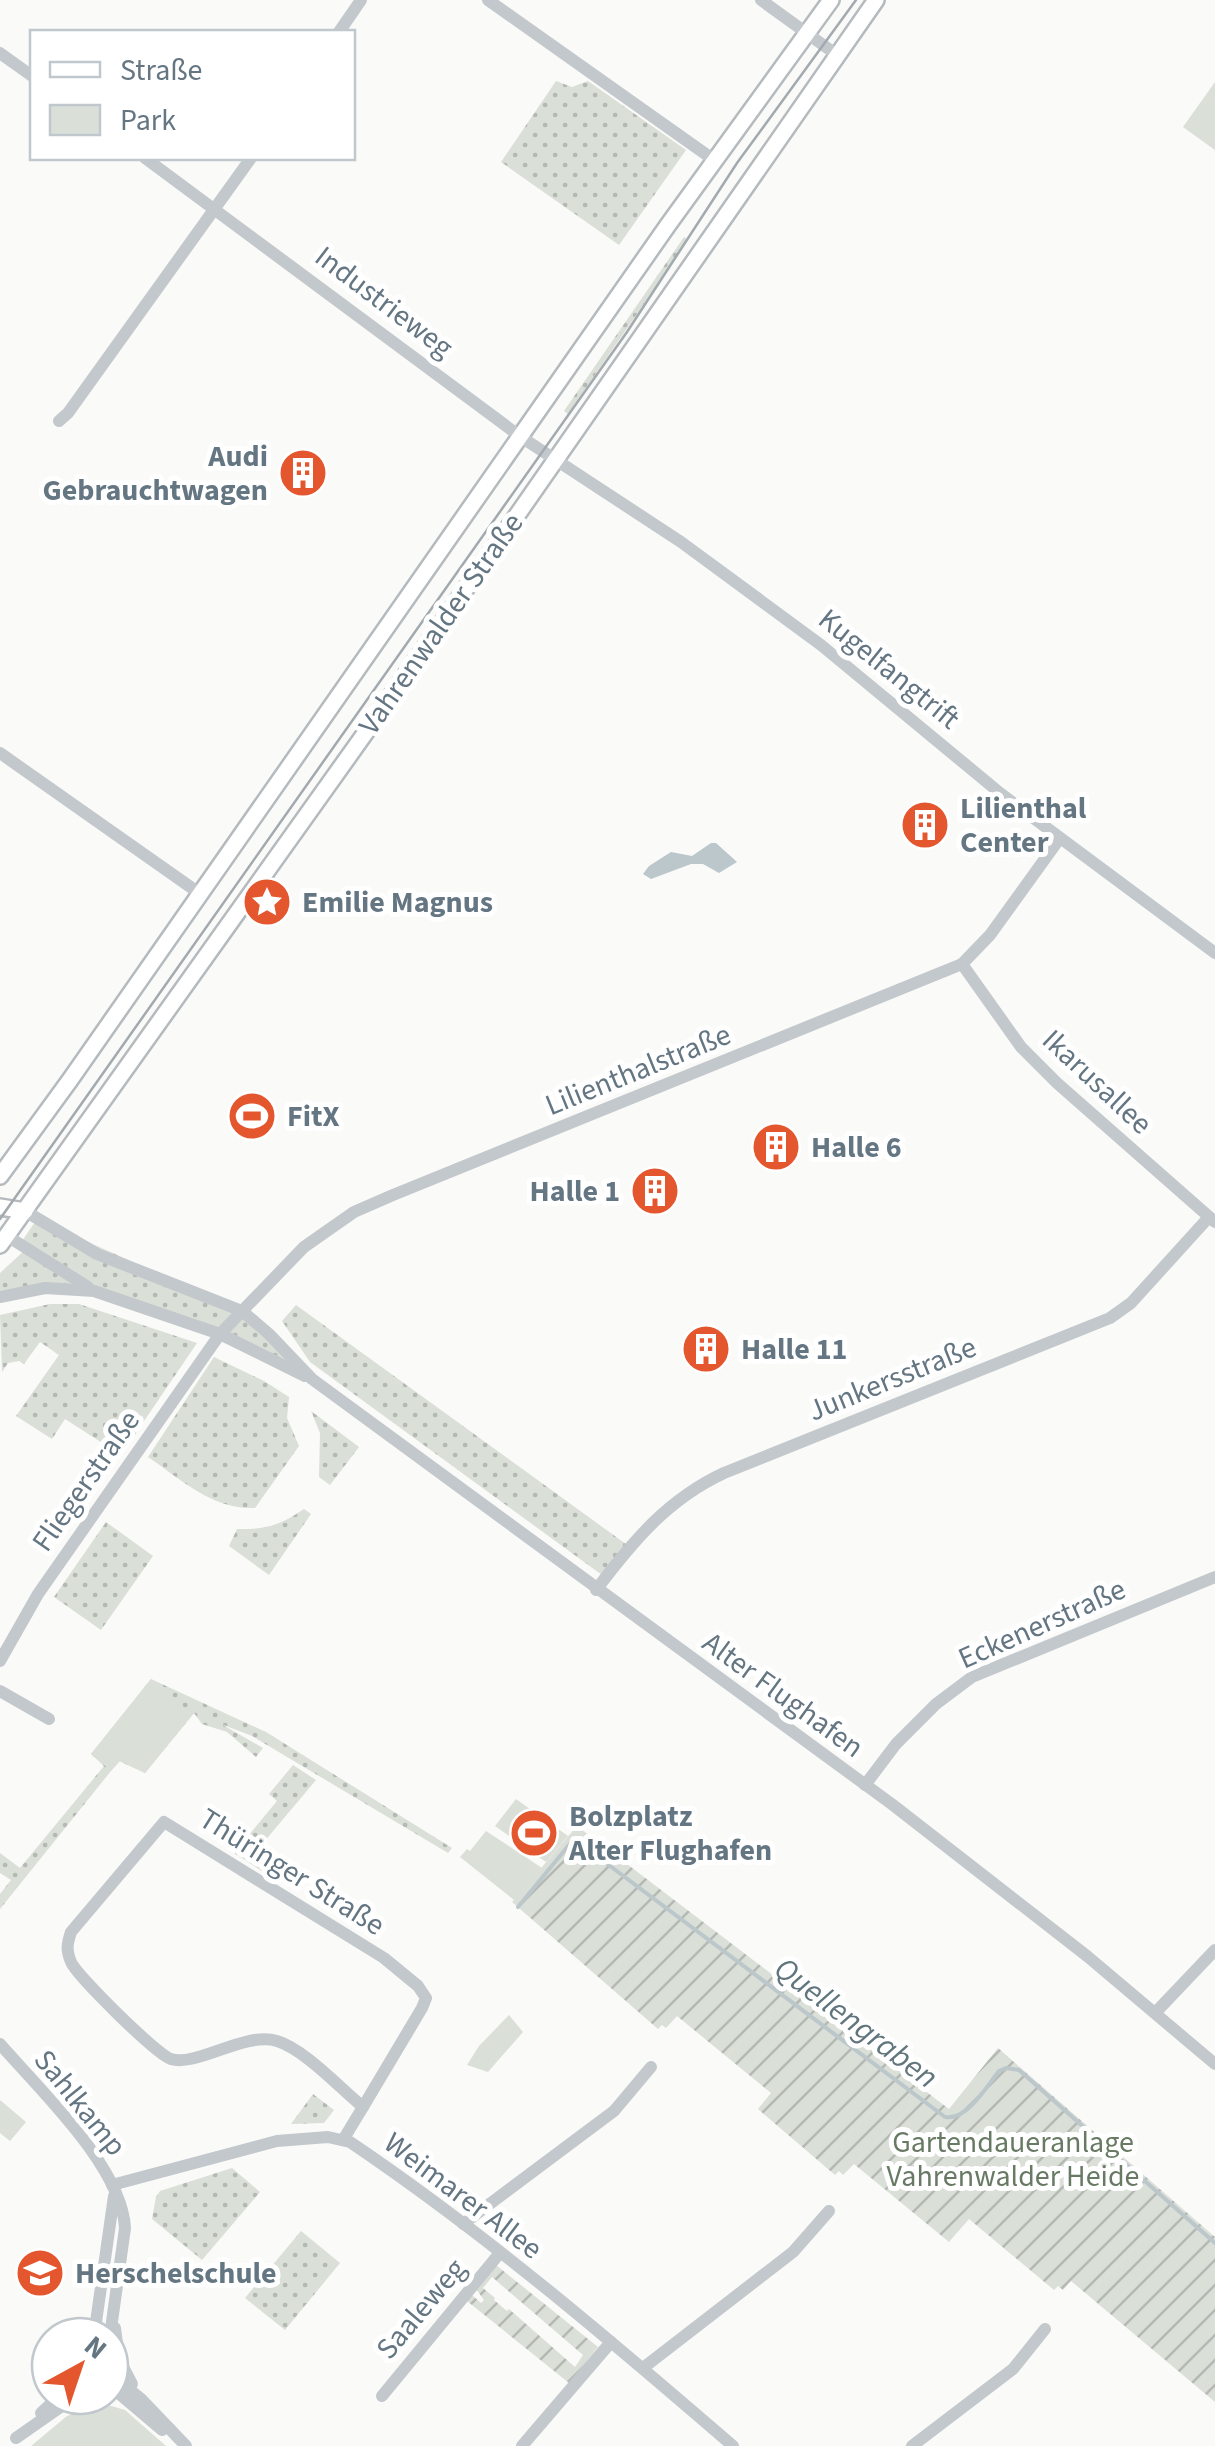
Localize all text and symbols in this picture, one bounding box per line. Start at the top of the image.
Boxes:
legend [30,30,355,160]
text: Straße [120,49,202,92]
text: Park [120,99,176,142]
street label: Industrieweg [306,236,462,368]
place label: Audi Gebrauchtwagen [43,435,268,512]
building icon: Audi Gebrauchtwagen [277,447,329,499]
street label: Vahrenwalder Straße [348,504,534,744]
street label: Kugelfangtrift [809,598,969,740]
place label: Lilienthal Center [960,787,1087,864]
building icon: Lilienthal Center [899,799,951,851]
place icon: Emilie Magnus [241,876,293,928]
place label: Emilie Magnus [302,881,493,924]
street label: Lilienthalstraße [539,1013,737,1127]
street label: Ikarusallee [1032,1020,1162,1144]
sports icon: FitX [226,1090,278,1142]
place label: FitX [287,1095,340,1138]
building icon: Halle 6 [750,1121,802,1173]
place label: Halle 6 [811,1126,902,1169]
building icon: Halle 1 [629,1165,681,1217]
place label: Halle 1 [529,1170,620,1213]
building icon: Halle 11 [680,1323,732,1375]
street label: Junkersstraße [801,1326,983,1432]
place label: Halle 11 [741,1328,847,1371]
street label: Fliegerstraße [22,1402,150,1560]
street label: Eckenerstraße [951,1568,1133,1680]
street label: Alter Flughafen [693,1622,873,1768]
place label: Bolzplatz Alter Flughafen [568,1795,772,1872]
street label: Thüringer Straße [191,1798,393,1946]
sports icon: Bolzplatz Alter Flughafen [508,1807,560,1859]
water label: Quellengraben [765,1946,947,2100]
street label: Sahlkamp [24,2040,136,2166]
park label: Gartendaueranlage Vahrenwalder Heide [887,2121,1139,2198]
street label: Weimarer Allee [375,2122,551,2270]
school or university icon: Herschelschule [14,2247,66,2299]
street label: Saaleweg [366,2249,476,2369]
place label: Herschelschule [75,2252,277,2295]
north arrow [30,2316,130,2416]
text: N [75,2326,115,2369]

